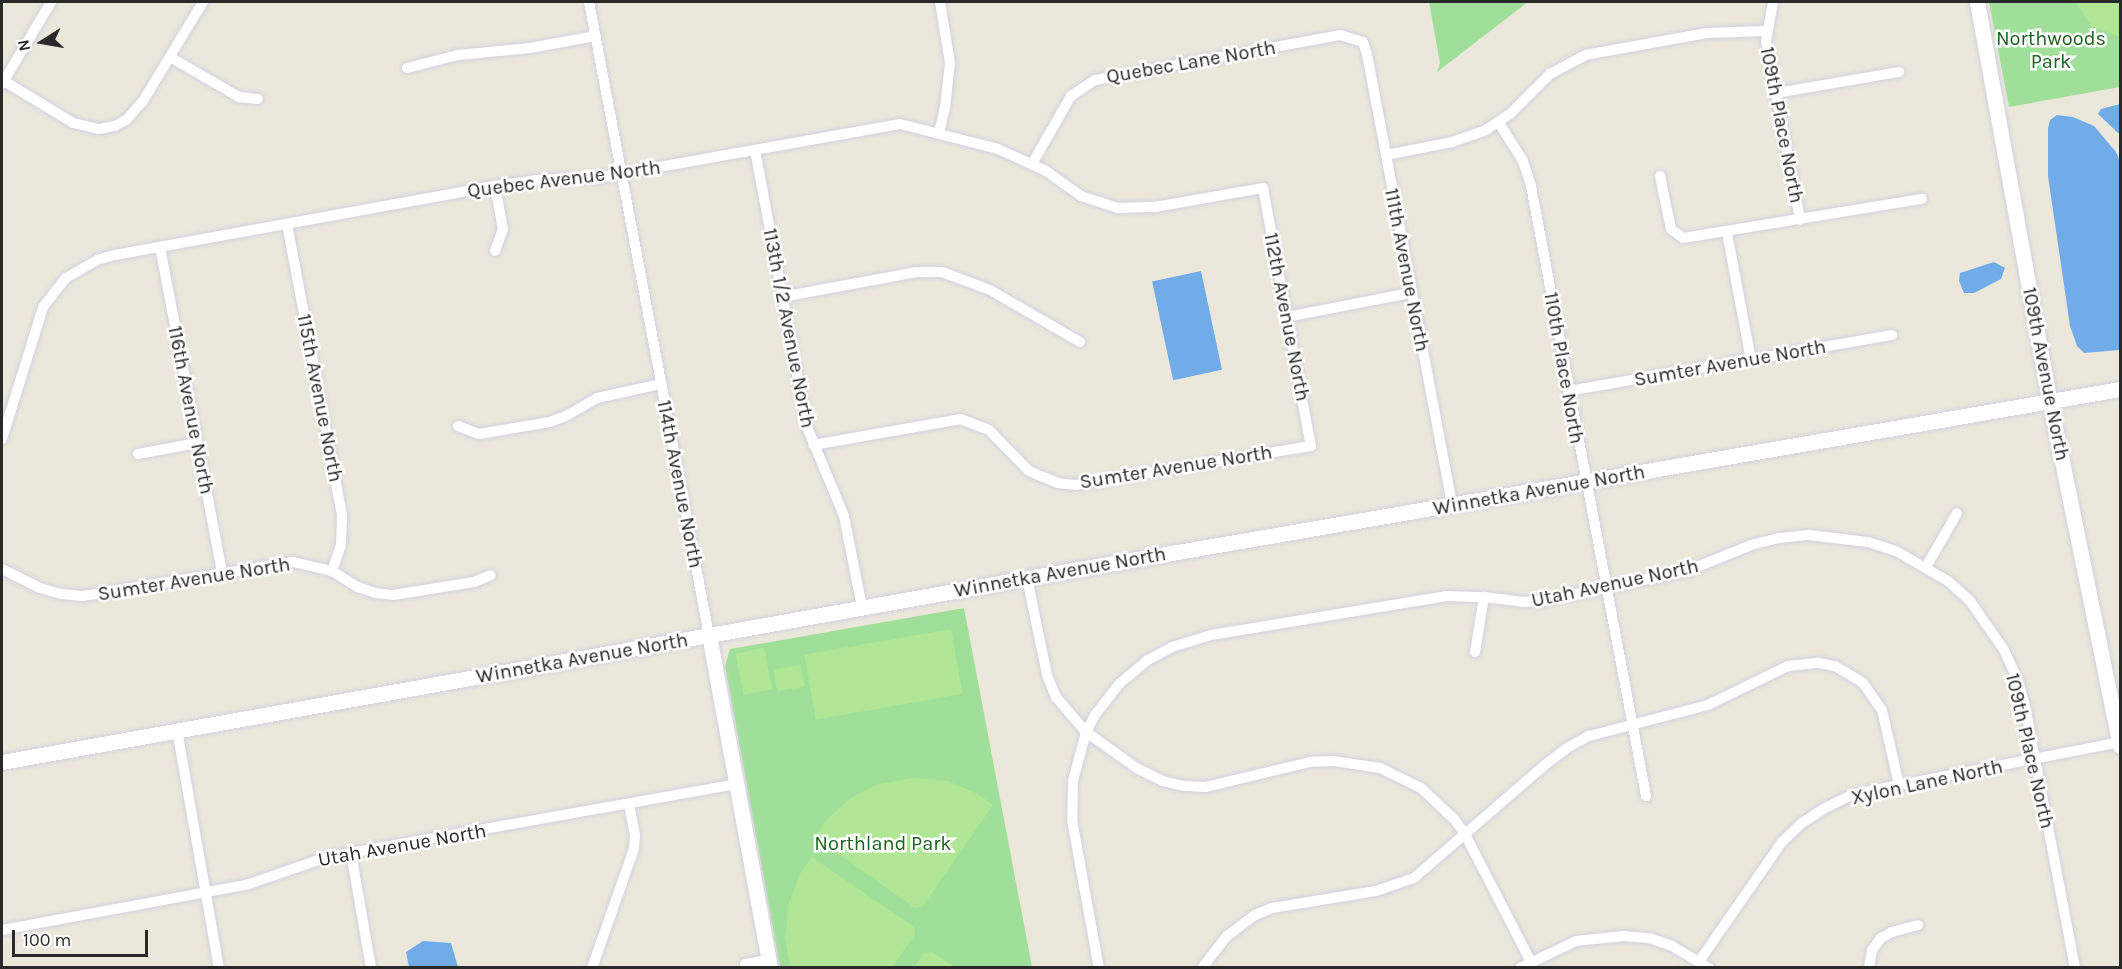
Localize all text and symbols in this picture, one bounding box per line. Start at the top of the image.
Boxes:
north arrow [12,12,72,72]
park label: Northwoods Park [1996,27,2106,74]
street label: Quebec Lane North [1104,35,1278,89]
text: N [13,38,34,53]
street label: 109th Place North [1755,45,1809,205]
street label: Quebec Avenue North [466,155,662,203]
street label: 111th Avenue North [1379,186,1435,354]
street label: 113th 1/2 Avenue North [758,226,820,430]
street label: 112th Avenue North [1259,231,1315,403]
street label: 109th Avenue North [2017,285,2075,463]
street label: 110th Place North [1539,290,1589,446]
street label: 115th Avenue North [292,312,348,484]
street label: 116th Avenue North [163,324,219,496]
street label: Sumter Avenue North [1632,334,1828,392]
street label: 114th Avenue North [652,398,708,570]
street label: Sumter Avenue North [1078,440,1274,494]
street label: Winnetka Avenue North [1431,460,1647,520]
street label: Winnetka Avenue North [952,542,1168,602]
street label: Sumter Avenue North [96,552,292,606]
street label: Utah Avenue North [1529,554,1701,612]
street label: Winnetka Avenue North [474,628,690,688]
street label: 109th Place North [2000,671,2060,831]
street label: Xylon Lane North [1849,754,2005,810]
street label: Utah Avenue North [316,818,488,872]
park label: Northland Park [814,831,952,855]
scale bar [15,918,152,956]
text: 100 m [23,929,71,951]

